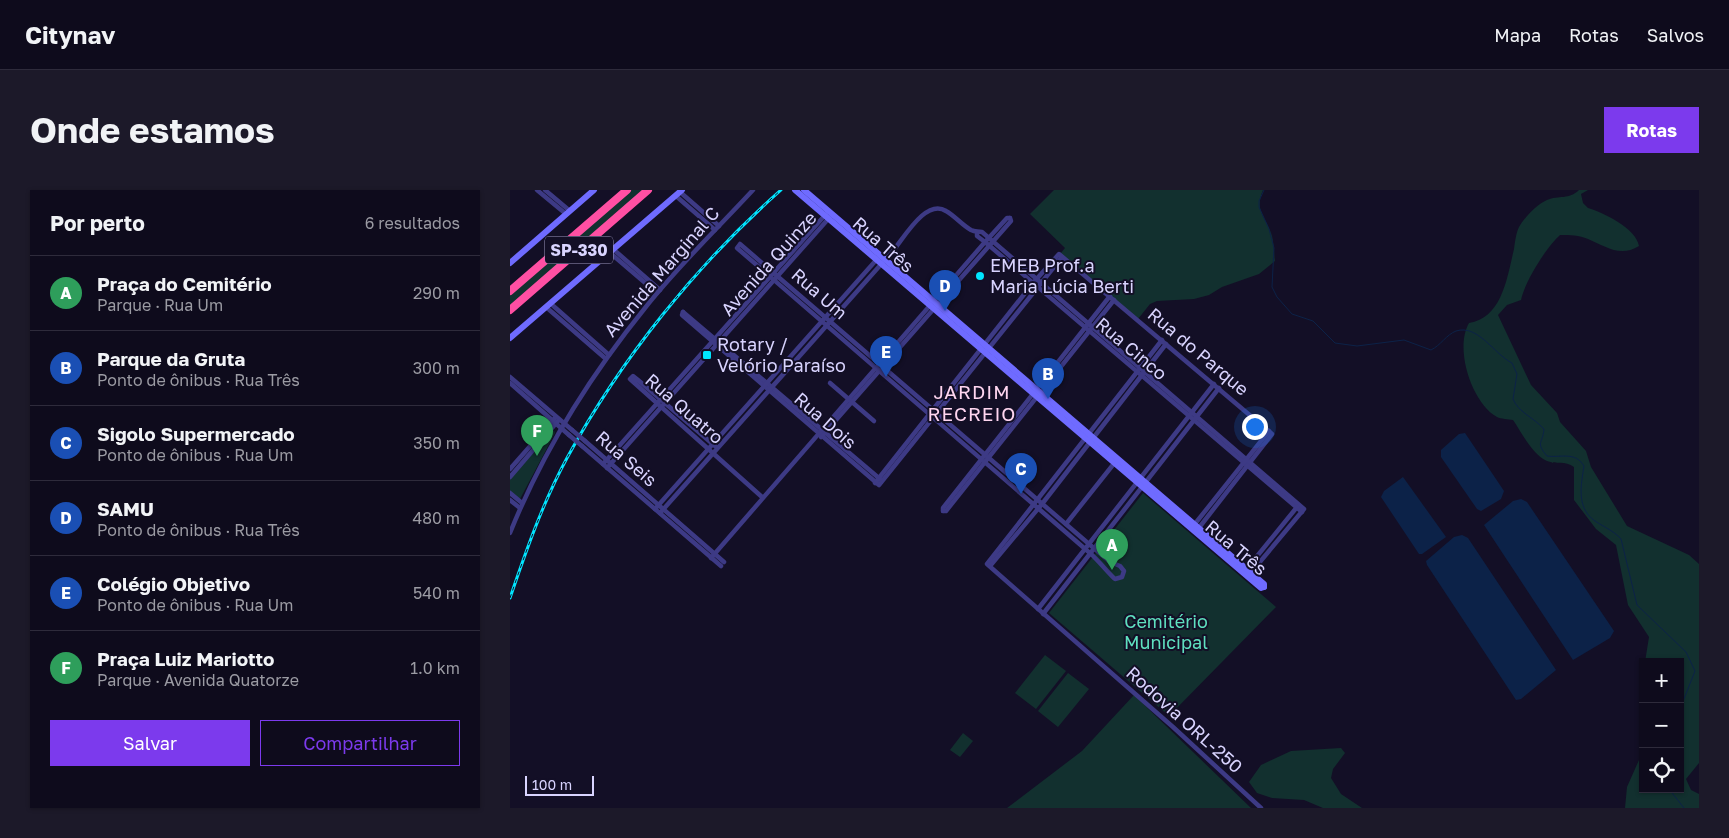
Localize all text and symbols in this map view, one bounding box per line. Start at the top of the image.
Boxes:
text: Citynav [25,20,115,49]
text: Mapa [1494,24,1541,46]
text: Rotas [1569,24,1619,46]
text: Salvos [1647,24,1704,46]
button: Rotas [1604,107,1699,153]
text: Onde estamos [30,109,275,151]
street label: Avenida Marginal C [599,202,724,341]
street label: Avenida Quinze [716,207,821,320]
text: Por perto [50,210,145,236]
street label: Rua Três [849,212,919,277]
text: 6 resultados [365,213,460,233]
road number: SP-330 [545,236,613,264]
place label: EMEB Prof.ª Maria Lúcia Berti [990,254,1134,297]
street label: Rua Um [787,263,852,323]
pin: D [929,270,961,311]
marker: EMEB Prof.ª Maria Lúcia Berti [974,270,986,282]
text: Praça do Cemitério [97,272,272,295]
text: A [60,283,72,303]
text: 290 m [413,283,460,303]
text: Parque · Rua Um [97,295,223,315]
street label: Rua do Parque [1144,303,1254,400]
street label: Rua Cinco [1092,312,1172,384]
place label: Rotary / Velório Paraíso [717,333,846,376]
pin: E [870,336,902,377]
text: Parque da Gruta [97,347,245,370]
marker: Rotary / Velório Paraíso [701,349,713,361]
text: B [60,358,72,378]
text: 300 m [413,358,460,378]
pin: B [1032,358,1064,399]
street label: Rua Quatro [641,368,728,448]
text: Ponto de ônibus · Rua Três [97,370,300,390]
district label: JARDIM RECREIO [928,380,1016,425]
street label: Rua Dois [790,387,861,453]
your location [1242,414,1268,440]
pin: F [521,415,553,456]
text: Sigolo Supermercado [97,422,295,445]
street label: Rua Seis [592,426,662,491]
text: C [60,433,72,453]
text: 350 m [413,433,460,453]
text: Ponto de ônibus · Rua Um [97,445,293,465]
pin: C [1005,453,1037,494]
text: SAMU [97,497,154,520]
text: D [60,508,72,528]
text: 480 m [412,508,460,528]
street label: Rua Três [1201,515,1272,579]
text: Ponto de ônibus · Rua Três [97,520,300,540]
pin: A [1096,529,1128,570]
text: Colégio Objetivo [97,572,250,595]
text: E [61,583,71,603]
text: 540 m [413,583,460,603]
text: Ponto de ônibus · Rua Um [97,595,293,615]
park label: Cemitério Municipal [1124,610,1208,653]
text: Praça Luiz Mariotto [97,647,274,670]
text: F [61,658,71,678]
text: 1.0 km [410,658,460,678]
map controls [1639,658,1684,793]
button: + [1639,658,1684,703]
street label: Rodovia ORL-250 [1122,661,1247,777]
text: Parque · Avenida Quatorze [97,670,299,690]
button: − [1639,703,1684,748]
button: Salvar [50,720,250,766]
button: Compartilhar [260,720,460,766]
button: locate [1639,748,1684,793]
scale bar [525,773,594,796]
text: 100 m [532,776,572,793]

